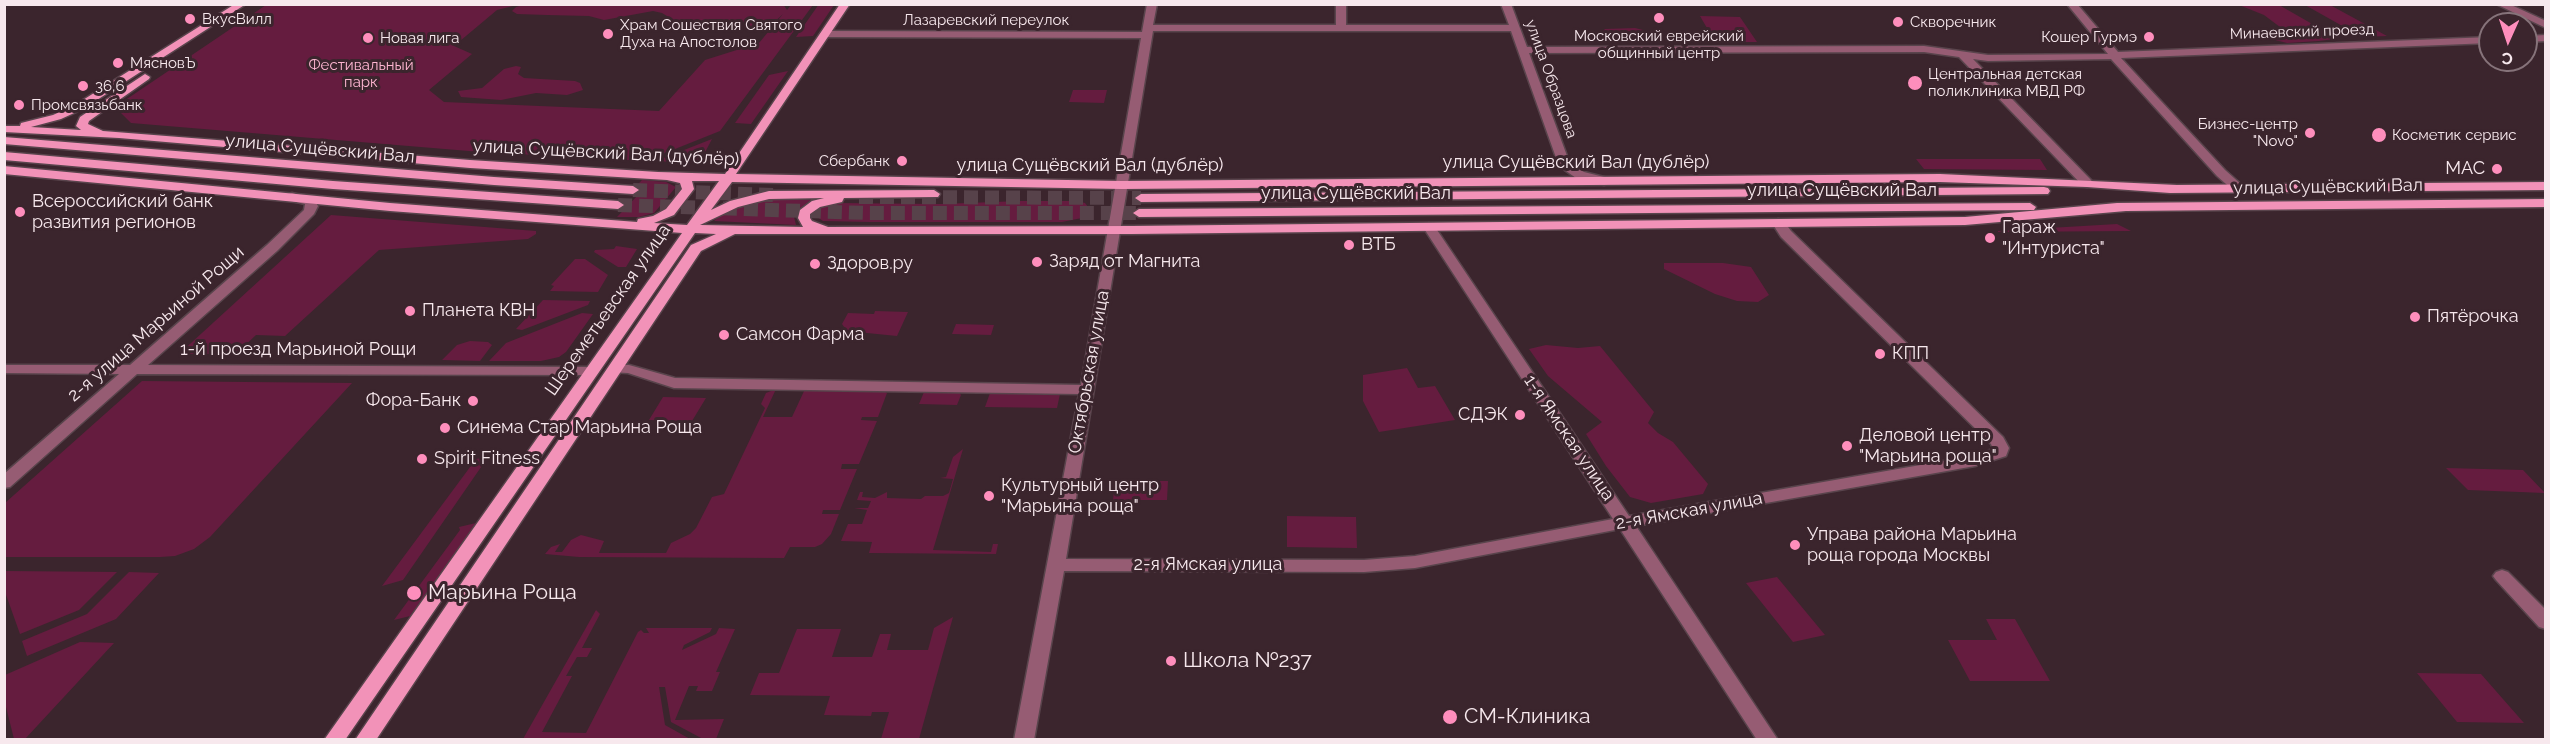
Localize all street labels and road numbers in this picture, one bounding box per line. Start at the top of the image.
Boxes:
street label: Лазаревский переулок [903,11,1069,29]
street label: улица Образцова [1521,17,1581,141]
street label: Минаевский проезд [2229,20,2375,44]
street label: улица Сущёвский Вал [224,130,416,168]
street label: улица Сущёвский Вал (дублёр) [472,135,740,171]
street label: улица Сущёвский Вал (дублёр) [1443,152,1709,174]
street label: улица Сущёвский Вал (дублёр) [957,155,1223,177]
street label: улица Сущёвский Вал [2233,175,2423,199]
street label: улица Сущёвский Вал [1747,180,1937,202]
street label: улица Сущёвский Вал [1261,183,1451,205]
street label: Шереметьевская улица [541,220,675,400]
street label: 2-я улица Марьиной Рощи [63,242,249,406]
street label: Октябрьская улица [1064,289,1114,455]
street label: 1-й проезд Марьиной Рощи [180,339,416,361]
street label: 1-я Ямская улица [1519,371,1619,505]
street label: 2-я Ямская улица [1614,487,1764,535]
street label: 2-я Ямская улица [1134,554,1282,576]

